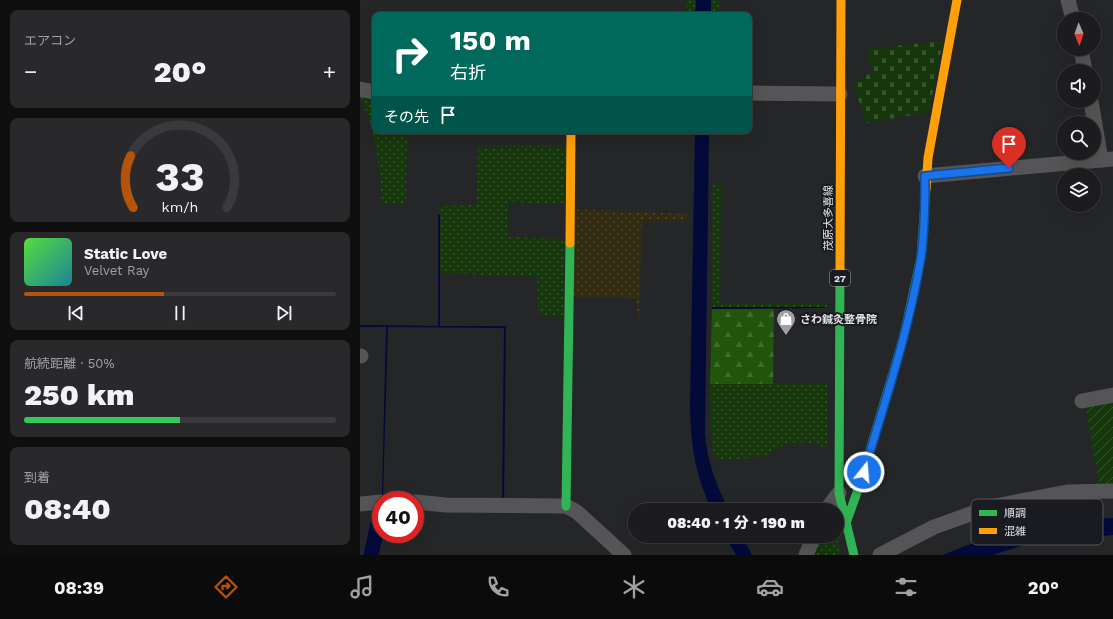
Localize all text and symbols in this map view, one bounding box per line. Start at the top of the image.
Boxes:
north arrow [1057,12,1101,56]
map controls [1057,12,1101,212]
text: 150 m [450,24,531,57]
icon: right [384,28,436,80]
text: エアコン [24,33,76,48]
text: 20° [154,54,206,89]
text: − [24,59,37,84]
text: + [323,59,336,84]
text: 右折 [450,62,486,83]
button: sound [1057,64,1101,108]
icon: arrive [437,104,459,126]
text: その先 [384,108,429,126]
button: search [1057,116,1101,160]
pin [992,127,1026,168]
icon: arrive [998,133,1020,155]
text: 33 [155,152,205,201]
button: layers [1057,168,1101,212]
street label: 茂原大多喜線 [822,185,835,251]
text: km/h [162,198,198,214]
text: Static Love [84,245,167,263]
text: Velvet Ray [84,263,149,278]
road number: 27 [830,270,850,286]
icon: previous [65,302,87,324]
icon: pause [169,302,191,324]
icon: next [273,302,295,324]
shop icon: さわ鍼灸整骨院 [775,308,797,336]
place label: さわ鍼灸整骨院 [800,313,877,326]
text: 航続距離 · 50% [24,356,115,371]
text: 250 km [24,377,134,412]
position arrow [843,451,885,493]
text: 到着 [24,470,50,485]
text: 08:40 [24,491,111,526]
speed limit sign: 40 [372,491,424,543]
legend [971,499,1103,545]
text: 順調 [1004,507,1026,520]
text: 08:40 · 1 分 · 190 m [667,514,805,532]
text: 混雑 [1004,525,1026,538]
icon: directions [212,573,240,601]
icon: music [348,573,376,601]
icon: phone [484,573,512,601]
icon: climate [620,573,648,601]
icon: car [756,573,784,601]
icon: filters [892,573,920,601]
text: 08:39 [54,577,104,598]
text: 20° [1028,577,1059,598]

